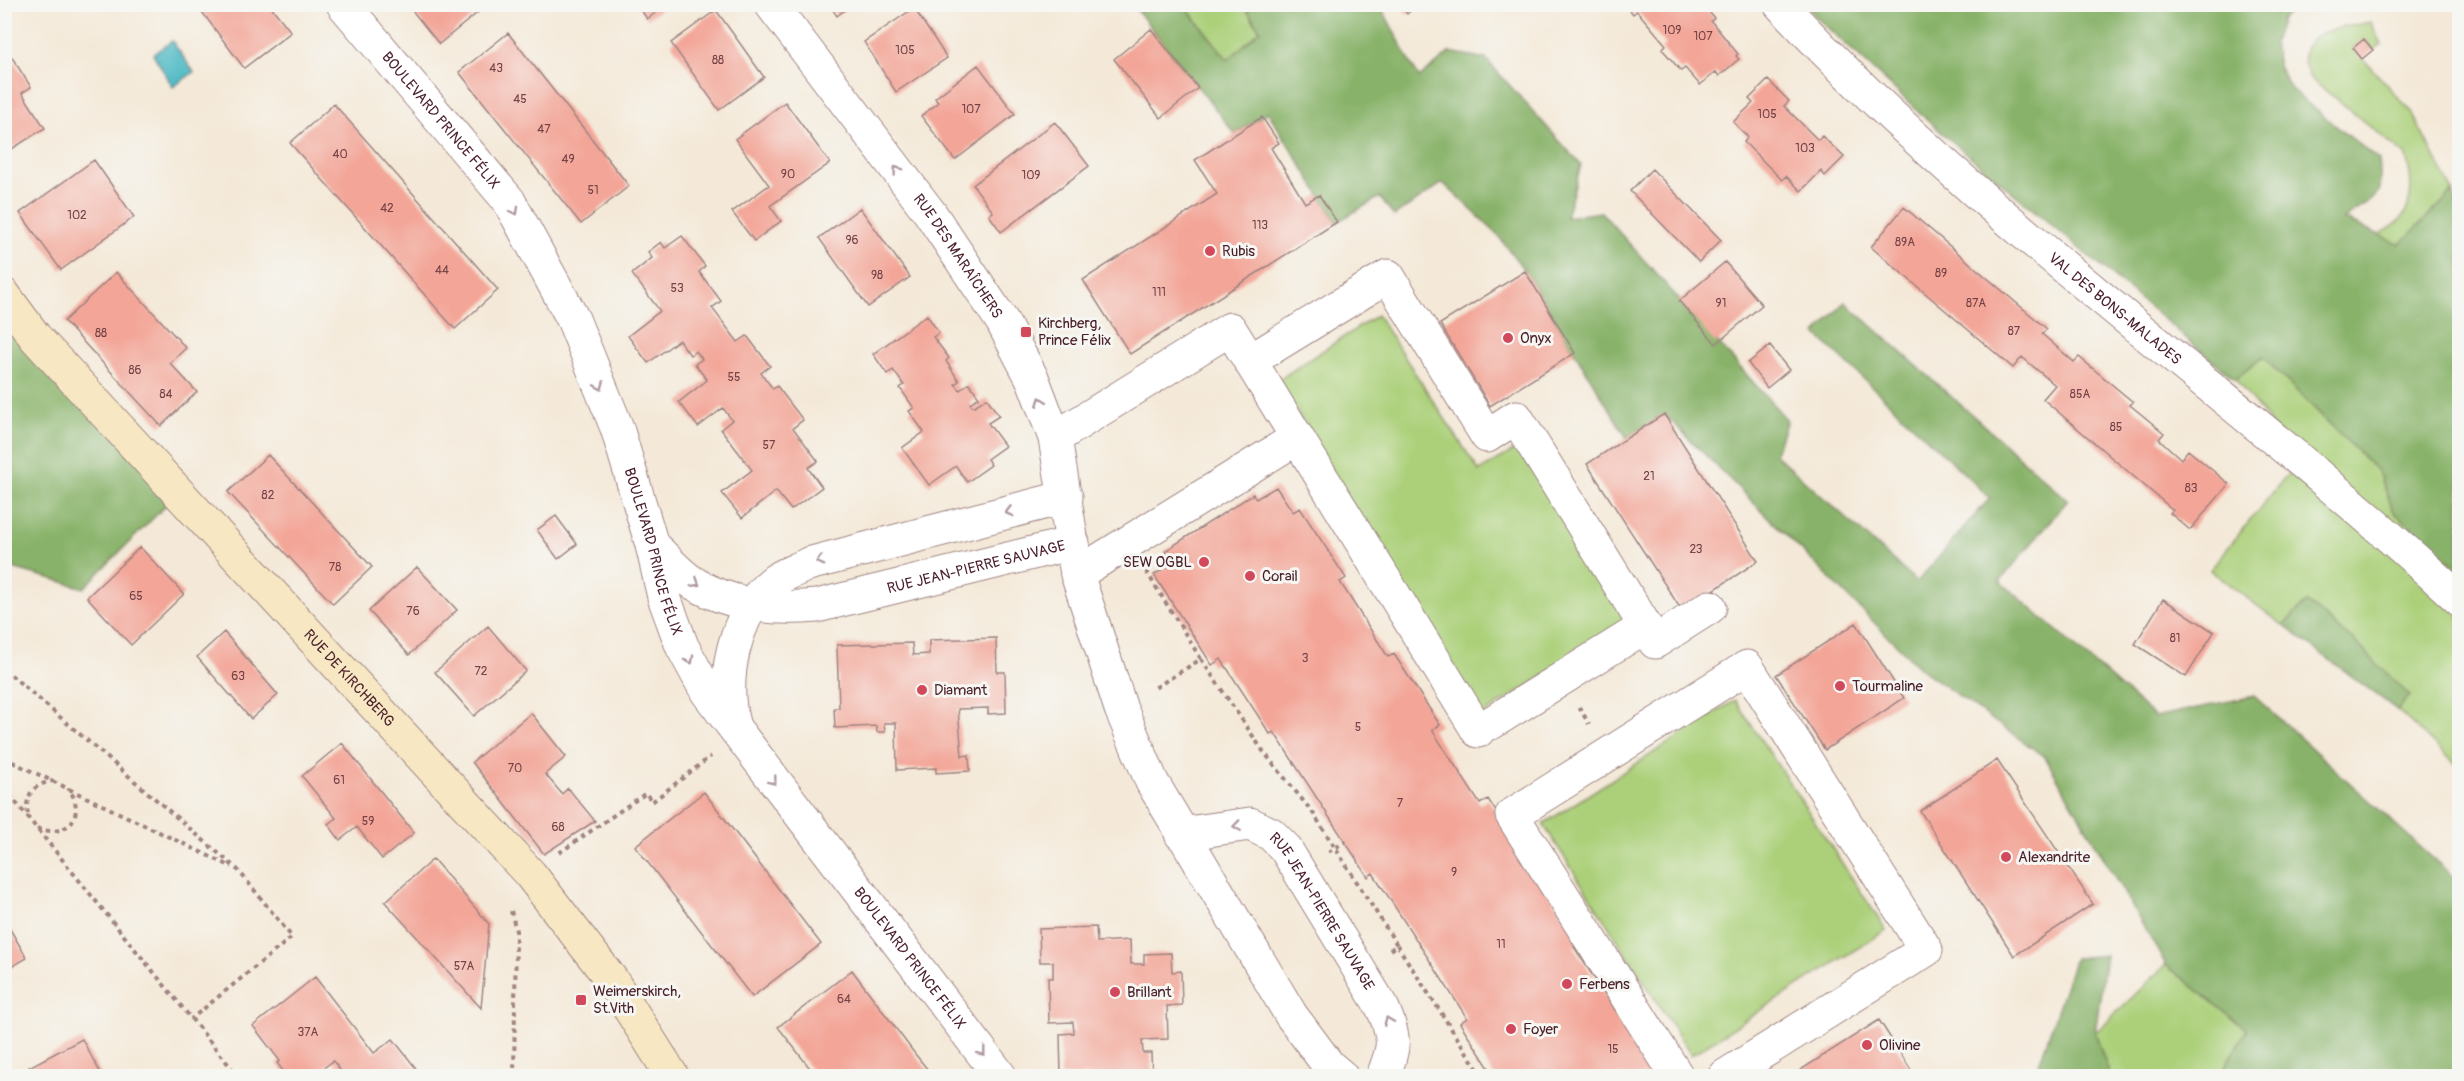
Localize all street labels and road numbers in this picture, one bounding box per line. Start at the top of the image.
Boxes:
street label: BOULEVARD PRINCE FÉLIX [377,48,504,193]
street label: RUE DES MARAÎCHERS [909,190,1007,322]
street label: VAL DES BONS-MALADES [2044,249,2185,369]
street label: BOULEVARD PRINCE FÉLIX [619,465,686,638]
street label: RUE JEAN-PIERRE SAUVAGE [885,536,1067,598]
street label: RUE DE KIRCHBERG [299,626,399,731]
street label: RUE JEAN-PIERRE SAUVAGE [1265,829,1378,994]
street label: BOULEVARD PRINCE FÉLIX [849,884,970,1033]

